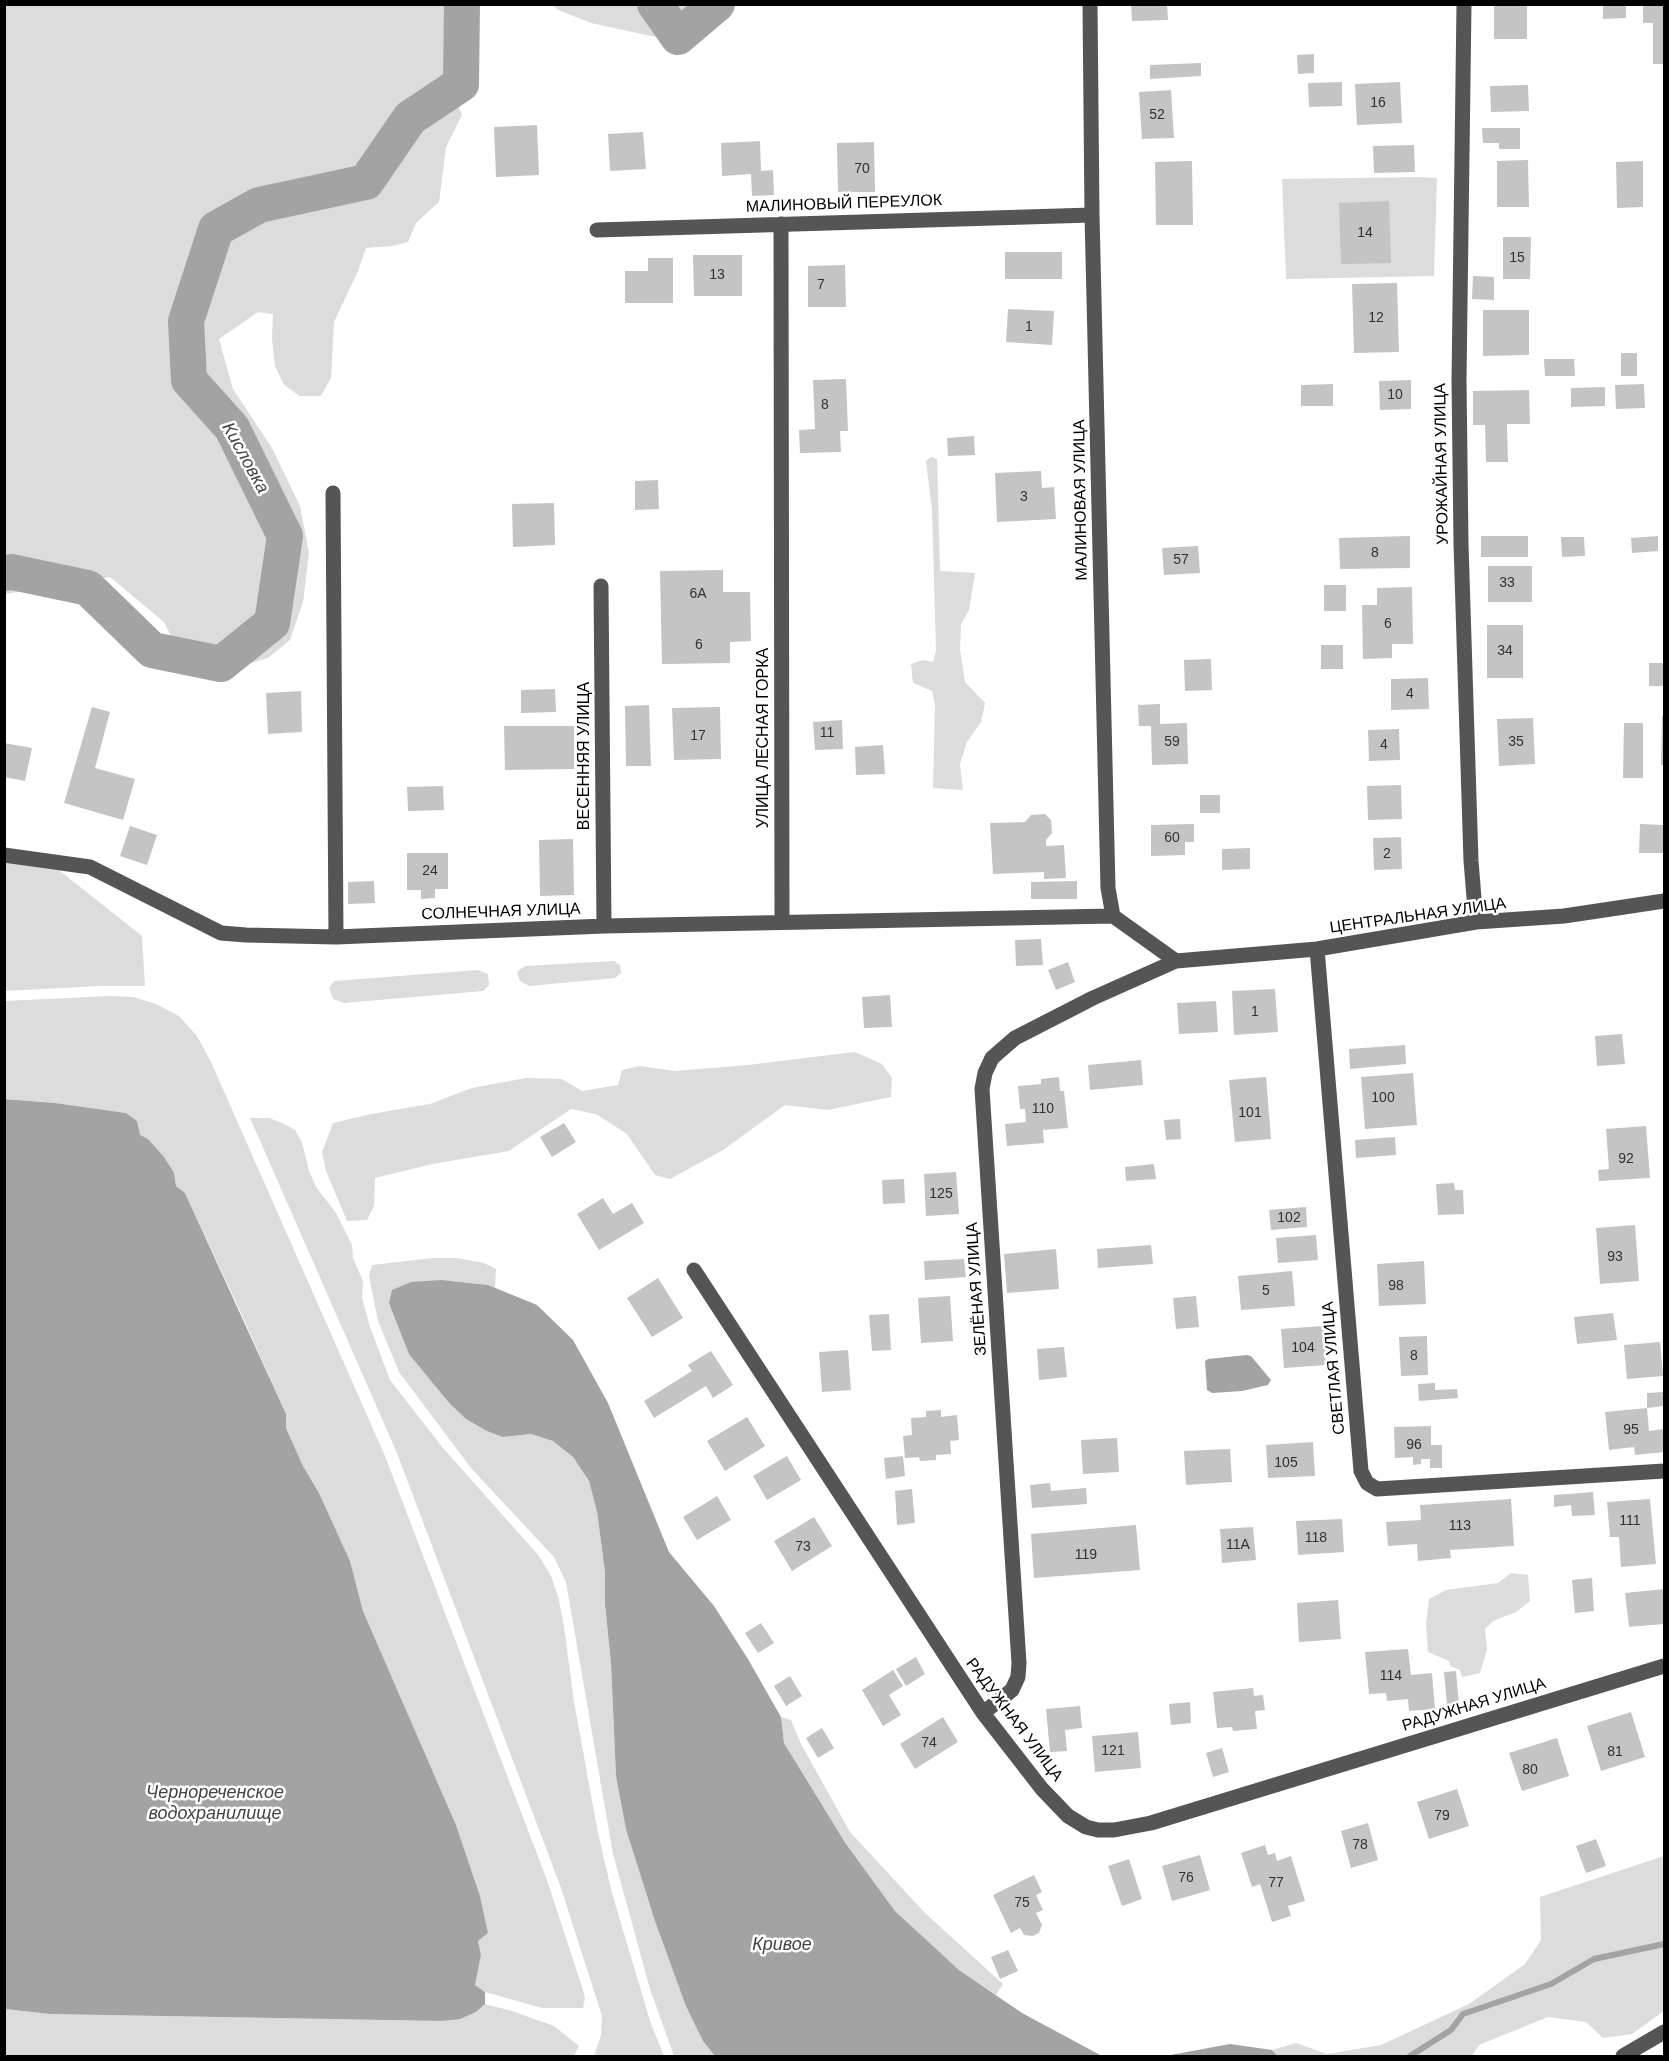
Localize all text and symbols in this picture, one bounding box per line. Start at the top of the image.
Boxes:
house number: 16 [1370,95,1386,111]
house number: 52 [1149,107,1165,123]
house number: 70 [854,161,870,177]
street label: МАЛИНОВЫЙ ПЕРЕУЛОК [745,191,943,217]
house number: 14 [1357,225,1373,241]
house number: 15 [1509,250,1525,266]
house number: 13 [709,267,725,283]
house number: 7 [817,277,825,293]
house number: 12 [1368,310,1384,326]
house number: 1 [1025,319,1033,335]
street label: УРОЖАЙНАЯ УЛИЦА [1431,383,1453,545]
house number: 10 [1387,387,1403,403]
house number: 8 [821,397,829,413]
water label: Кисловка [217,419,273,497]
street label: МАЛИНОВАЯ УЛИЦА [1070,419,1092,581]
house number: 3 [1020,489,1028,505]
house number: 8 [1371,545,1379,561]
house number: 57 [1173,552,1189,568]
house number: 33 [1499,575,1515,591]
house number: 6А [689,586,707,602]
house number: 6 [1384,616,1392,632]
house number: 6 [695,637,703,653]
house number: 34 [1497,643,1513,659]
street label: УЛИЦА ЛЕСНАЯ ГОРКА [754,648,774,828]
street label: ВЕСЕННЯЯ УЛИЦА [575,682,595,830]
house number: 4 [1406,686,1414,702]
house number: 11 [820,725,834,741]
house number: 17 [690,728,706,744]
house number: 59 [1164,734,1180,750]
house number: 35 [1508,734,1524,750]
house number: 4 [1380,737,1388,753]
house number: 60 [1164,830,1180,846]
house number: 2 [1383,846,1391,862]
house number: 24 [422,863,438,879]
street label: ЦЕНТРАЛЬНАЯ УЛИЦА [1329,894,1507,938]
street label: СОЛНЕЧНАЯ УЛИЦА [421,900,581,924]
house number: 1 [1251,1004,1259,1020]
house number: 100 [1371,1090,1395,1106]
house number: 110 [1032,1101,1054,1117]
house number: 101 [1238,1105,1262,1121]
house number: 92 [1618,1151,1634,1167]
house number: 125 [929,1186,953,1202]
house number: 102 [1277,1210,1301,1226]
street label: ЗЕЛЁНАЯ УЛИЦА [963,1222,991,1356]
house number: 93 [1607,1249,1623,1265]
house number: 98 [1388,1278,1404,1294]
house number: 5 [1262,1283,1270,1299]
street label: СВЕТЛАЯ УЛИЦА [1319,1301,1349,1435]
house number: 104 [1291,1340,1315,1356]
house number: 8 [1410,1348,1418,1364]
house number: 95 [1623,1422,1639,1438]
house number: 96 [1406,1437,1422,1453]
house number: 105 [1274,1455,1298,1471]
house number: 111 [1619,1513,1641,1529]
house number: 113 [1449,1518,1471,1534]
house number: 118 [1305,1530,1327,1546]
house number: 11А [1226,1537,1250,1553]
house number: 73 [795,1539,811,1555]
house number: 119 [1075,1547,1097,1563]
street label: РАДУЖНАЯ УЛИЦА [961,1655,1067,1785]
house number: 114 [1380,1668,1402,1684]
street label: РАДУЖНАЯ УЛИЦА [1400,1674,1548,1736]
house number: 74 [921,1735,937,1751]
house number: 121 [1101,1743,1125,1759]
house number: 81 [1607,1744,1623,1760]
house number: 80 [1522,1762,1538,1778]
water label: Чернореченское водохранилище [146,1782,284,1824]
house number: 79 [1434,1808,1450,1824]
house number: 78 [1352,1837,1368,1853]
house number: 76 [1178,1870,1194,1886]
house number: 77 [1268,1875,1284,1891]
house number: 75 [1014,1895,1030,1911]
water label: Кривое [752,1934,812,1956]

